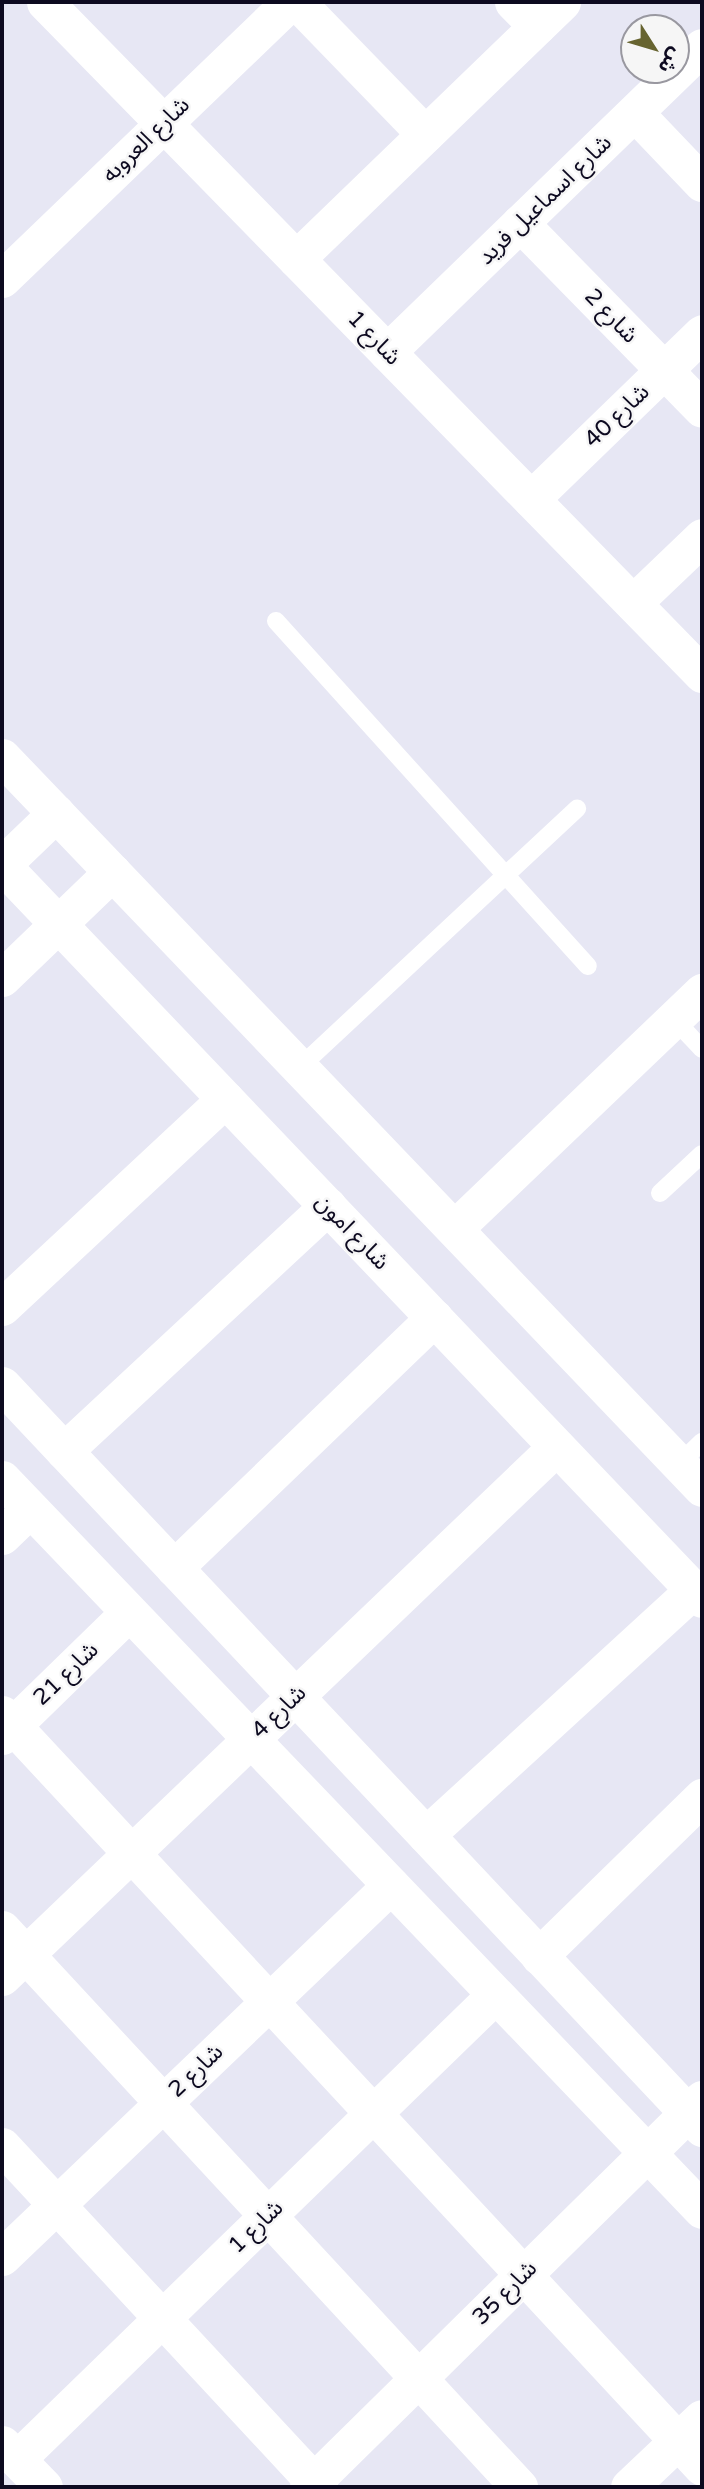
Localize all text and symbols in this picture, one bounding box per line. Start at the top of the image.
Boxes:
north arrow [620,14,690,84]
text: ش [654,43,687,77]
street label: شارع العروبه [96,92,196,188]
street label: شارع اسماعيل فريد [472,129,618,271]
street label: شارع 2 [578,283,644,349]
street label: شارع 1 [341,305,407,371]
street label: شارع 40 [579,378,655,454]
street label: شارع امون [309,1188,395,1276]
street label: شارع 21 [28,1636,104,1712]
street label: شارع 4 [246,1679,312,1745]
street label: شارع 2 [163,2038,229,2104]
street label: شارع 1 [223,2194,289,2260]
street label: شارع 35 [467,2255,543,2331]

